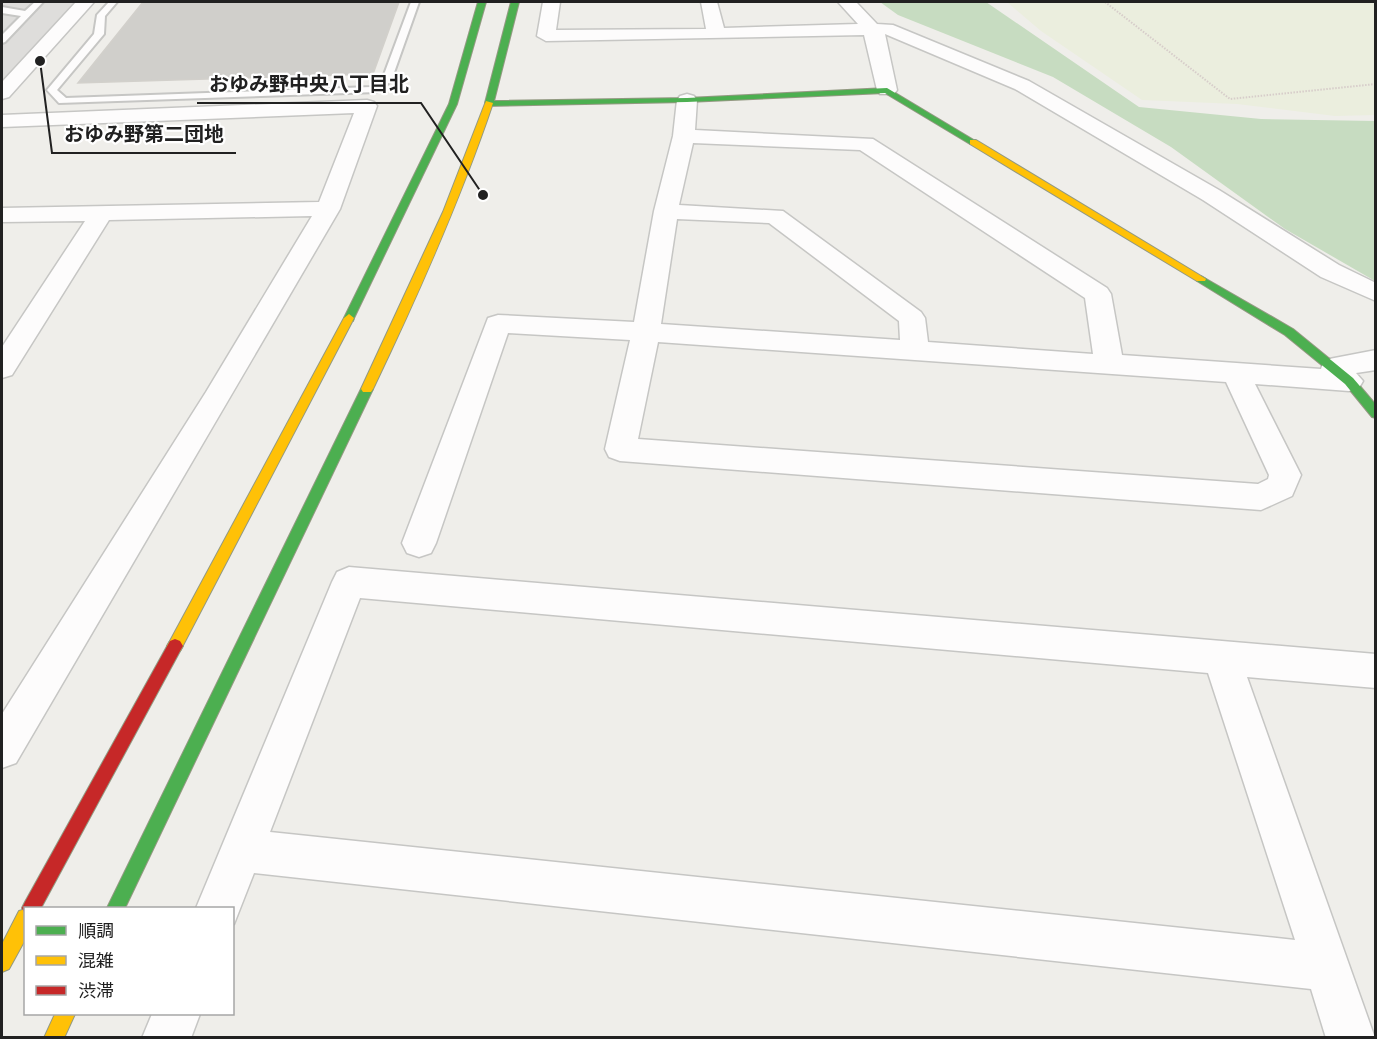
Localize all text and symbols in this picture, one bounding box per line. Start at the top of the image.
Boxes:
callout: おゆみ野中央八丁目北 [197,65,421,103]
text: おゆみ野中央八丁目北 [209,72,409,96]
callout: おゆみ野第二団地 [52,115,236,153]
text: おゆみ野第二団地 [64,122,224,146]
legend [24,907,234,1015]
text: 順調 [78,920,114,942]
text: 混雑 [78,950,114,972]
text: 渋滞 [78,980,114,1002]

